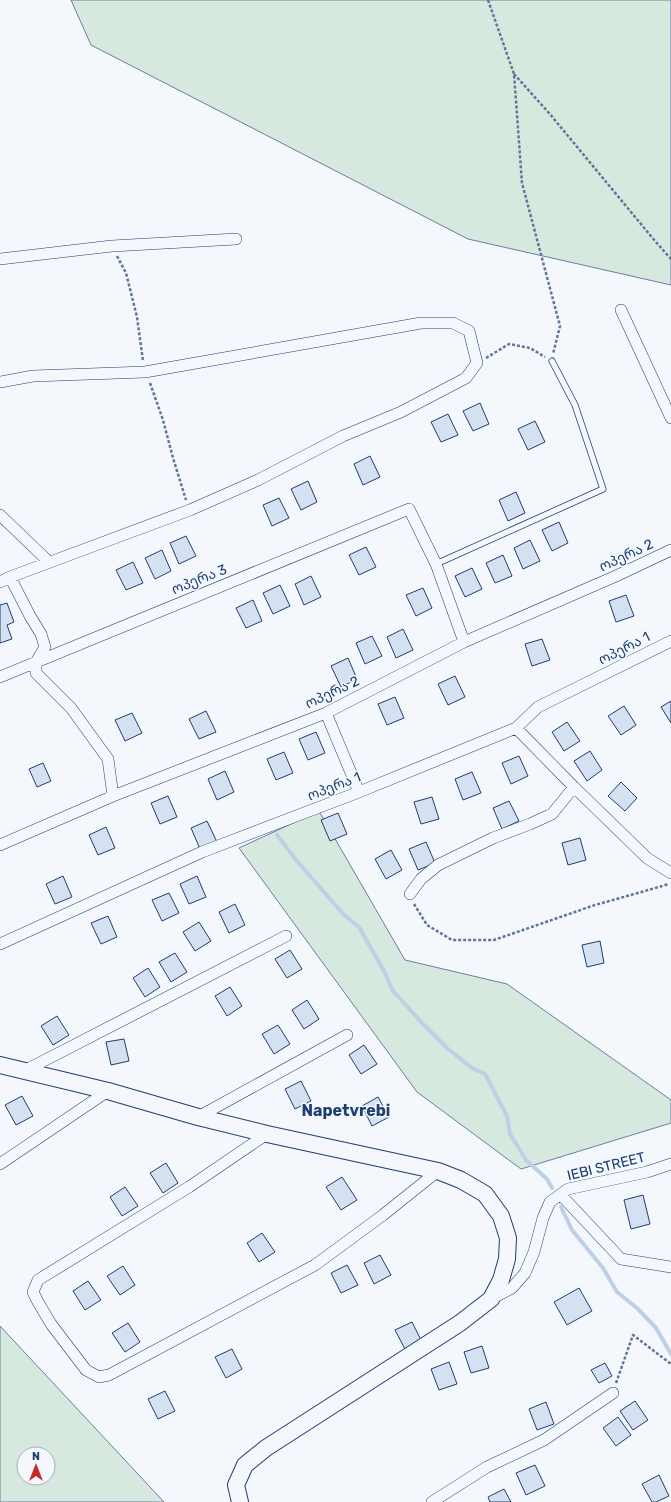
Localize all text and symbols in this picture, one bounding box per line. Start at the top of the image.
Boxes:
street label: ოპერა 2 [596,536,656,575]
street label: ოპერა 3 [169,561,229,598]
street label: ოპერა 1 [596,628,653,669]
street label: ოპერა 2 [302,673,362,712]
street label: ოპერა 1 [305,769,363,804]
district label: Napetvrebi [302,1101,390,1120]
street label: IEBI STREET [565,1149,647,1184]
north arrow [16,1446,56,1486]
text: N [32,1450,40,1463]

